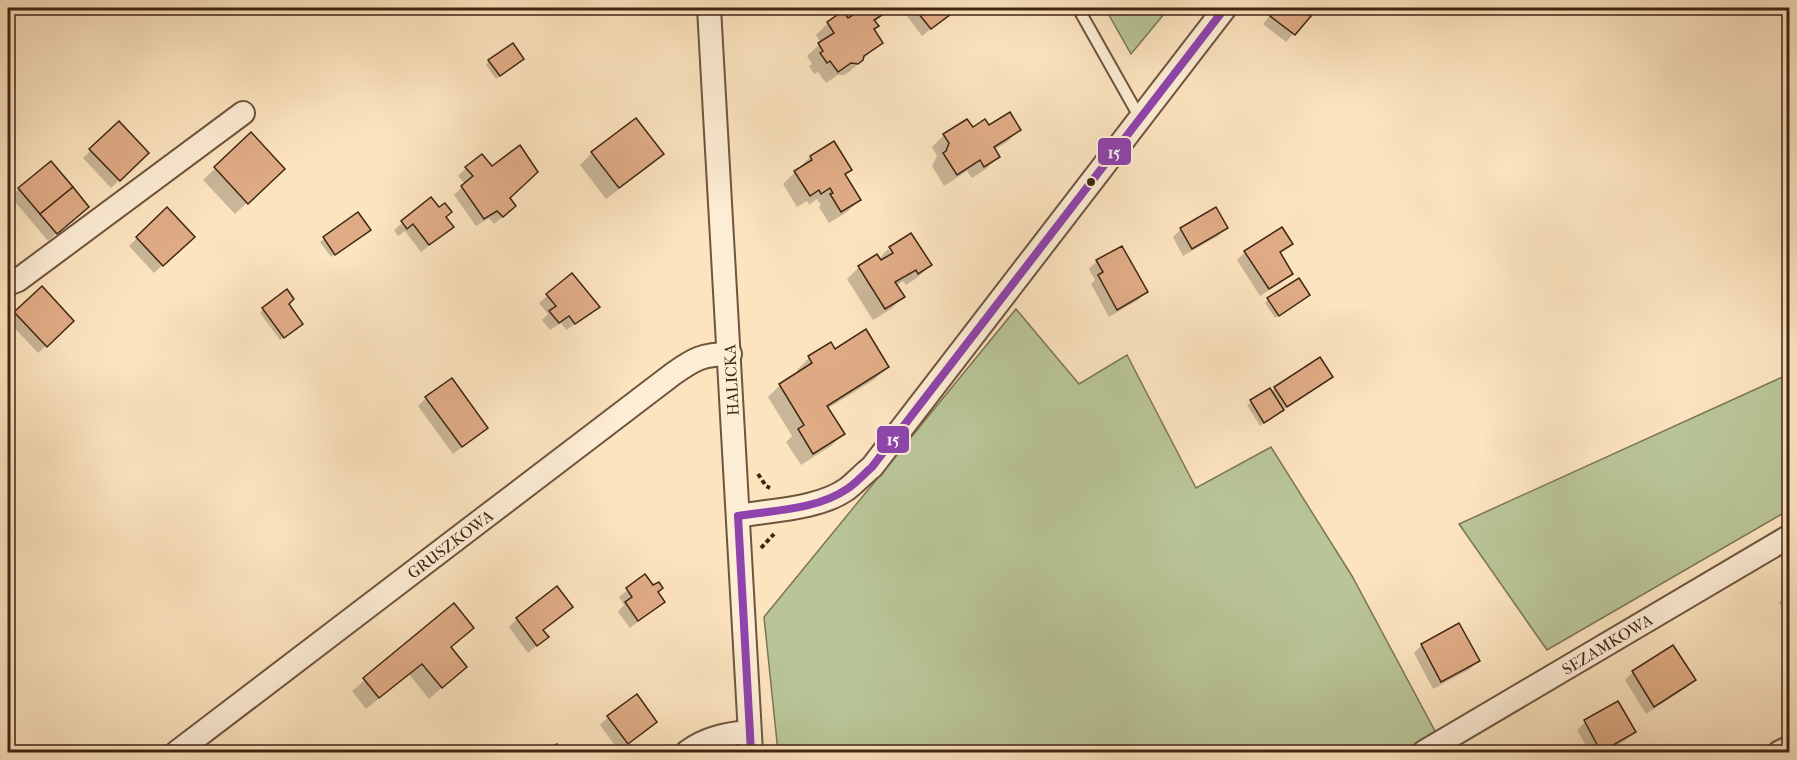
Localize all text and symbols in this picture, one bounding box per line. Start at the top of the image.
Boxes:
line badge: 15 [1097,137,1132,166]
text: 15 [1108,143,1120,162]
unlabelled marker [1085,176,1097,188]
street label: HALICKA [720,343,743,416]
line badge: 15 [876,425,910,454]
text: 15 [887,430,899,449]
street label: GRUSZKOWA [404,506,497,583]
street label: SEZAMKOWA [1559,610,1656,679]

